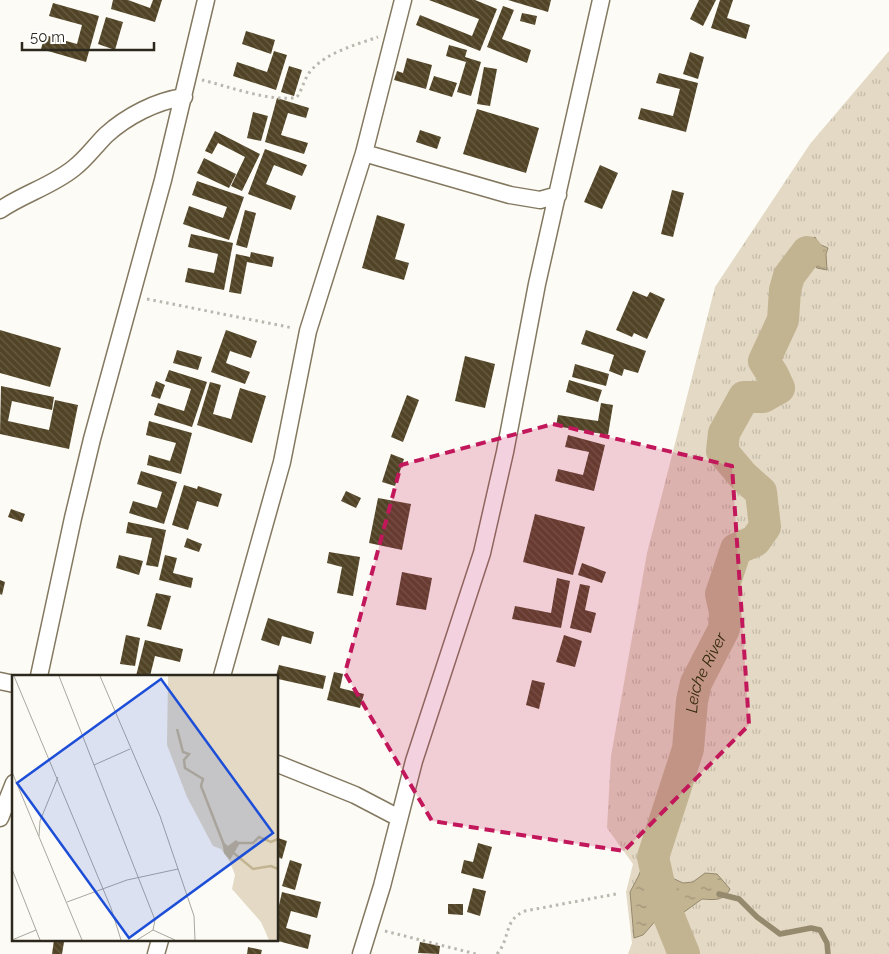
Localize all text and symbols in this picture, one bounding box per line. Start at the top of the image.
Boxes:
scale bar [22,20,155,52]
text: 50 m [30,28,65,46]
water label: Leiche River [682,629,731,713]
inset map [12,675,279,942]

